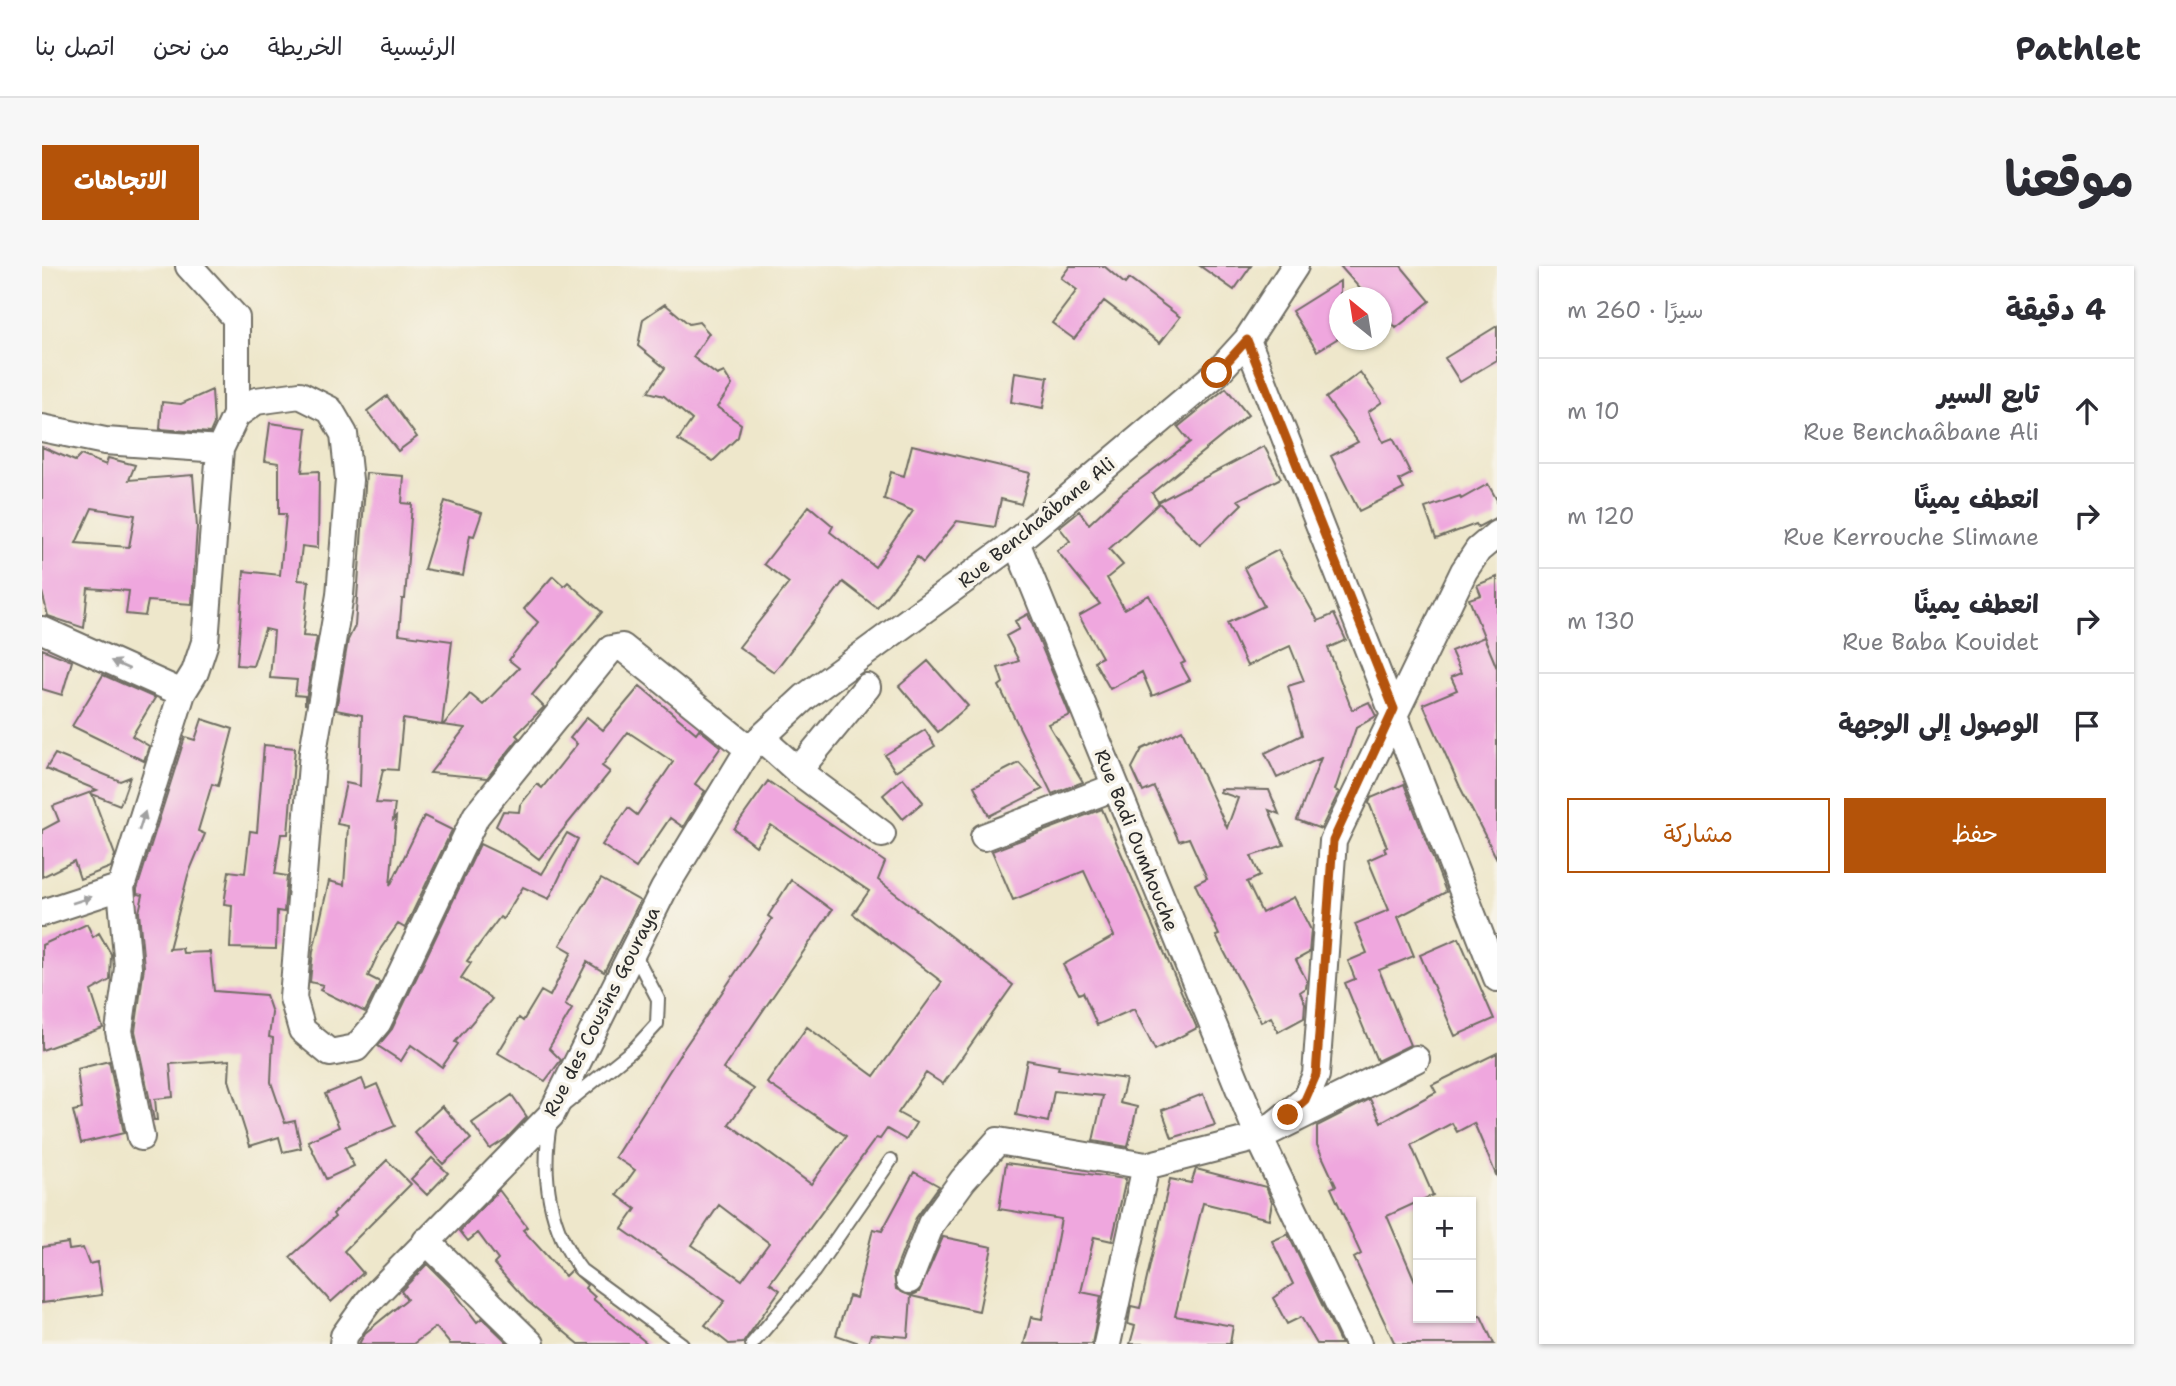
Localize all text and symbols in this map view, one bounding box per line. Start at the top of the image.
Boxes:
text: Pathlet [2015,26,2141,71]
text: اتصل بنا [35,31,115,63]
text: من نحن [153,31,230,63]
text: الخريطة [268,31,343,63]
text: الرئيسية [381,31,456,63]
button: الاتجاهات [42,145,199,220]
text: موقعنا [2004,146,2134,212]
north arrow [1329,287,1392,350]
text: 4 دقيقة [2005,289,2106,330]
text: سيرًا · 260 m [1567,295,1704,325]
route start [1201,357,1232,388]
text: تابع السير [1937,376,2039,411]
icon: ahead [2068,392,2106,430]
text: 10 m [1567,396,1620,426]
text: Rue Benchaâbane Ali [1803,417,2039,447]
street label: Rue Benchaâbane Ali [953,451,1120,593]
text: انعطف يمينًا [1914,481,2039,516]
icon: right [2068,497,2106,535]
text: 120 m [1567,501,1635,531]
text: Rue Kerrouche Slimane [1783,522,2039,552]
text: انعطف يمينًا [1914,586,2039,621]
icon: right [2068,602,2106,640]
text: 130 m [1567,606,1635,636]
text: Rue Baba Kouidet [1842,627,2039,657]
one-way arrow [110,659,130,671]
text: الوصول إلى الوجهة [1838,706,2039,741]
icon: arrive [2068,707,2106,745]
street label: Rue Badi Oumhouche [1089,746,1184,935]
button: مشاركة [1567,798,1830,873]
button: حفظ [1844,798,2106,873]
one-way arrow [137,811,147,832]
one-way arrow [71,894,92,904]
street label: Rue des Cousins Gouraya [538,902,665,1120]
route end [1272,1099,1303,1130]
map controls [1413,1197,1476,1323]
button: + [1413,1197,1476,1260]
button: − [1413,1260,1476,1323]

